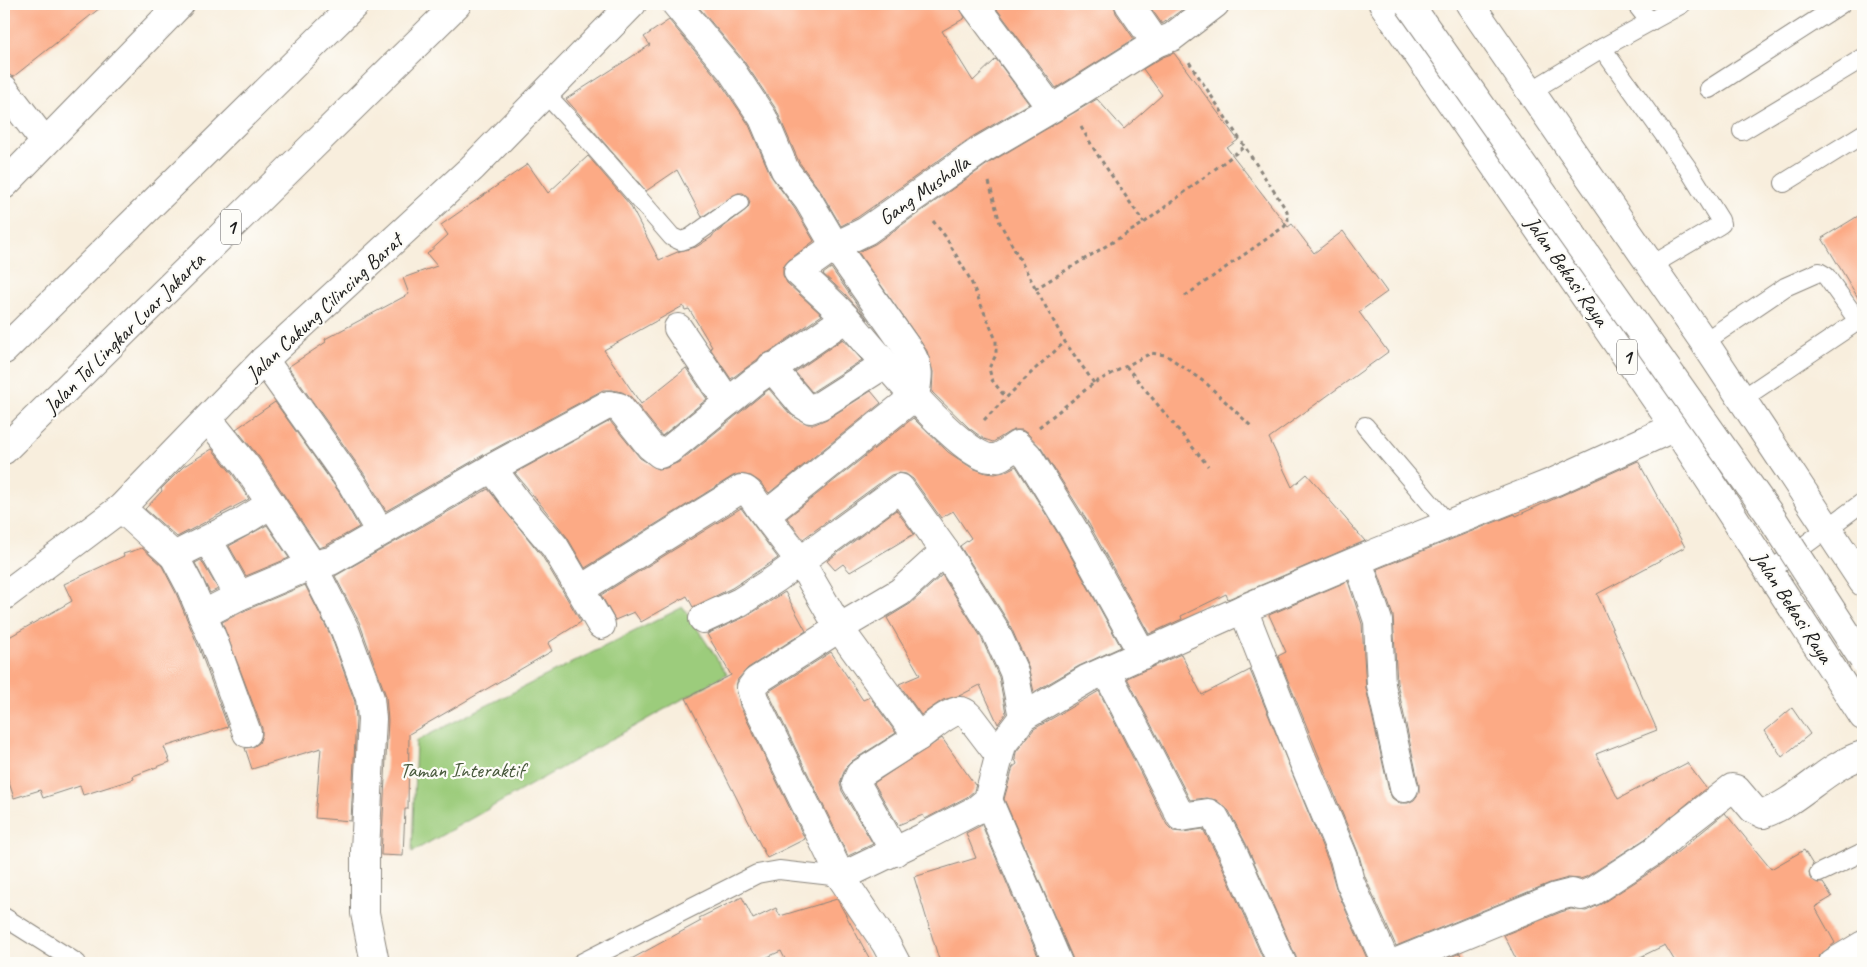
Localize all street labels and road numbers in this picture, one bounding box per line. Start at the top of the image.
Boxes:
street label: Gang Musholla [874,148,976,231]
road number: 1 [221,210,241,244]
street label: Jalan Bekasi Raya [1519,210,1616,333]
street label: Jalan Cakung Cilincing Barat [240,226,410,387]
street label: Jalan Tol Lingkar Luar Jakarta [37,246,211,420]
road number: 1 [1617,340,1637,374]
street label: Jalan Bekasi Raya [1747,545,1840,669]

